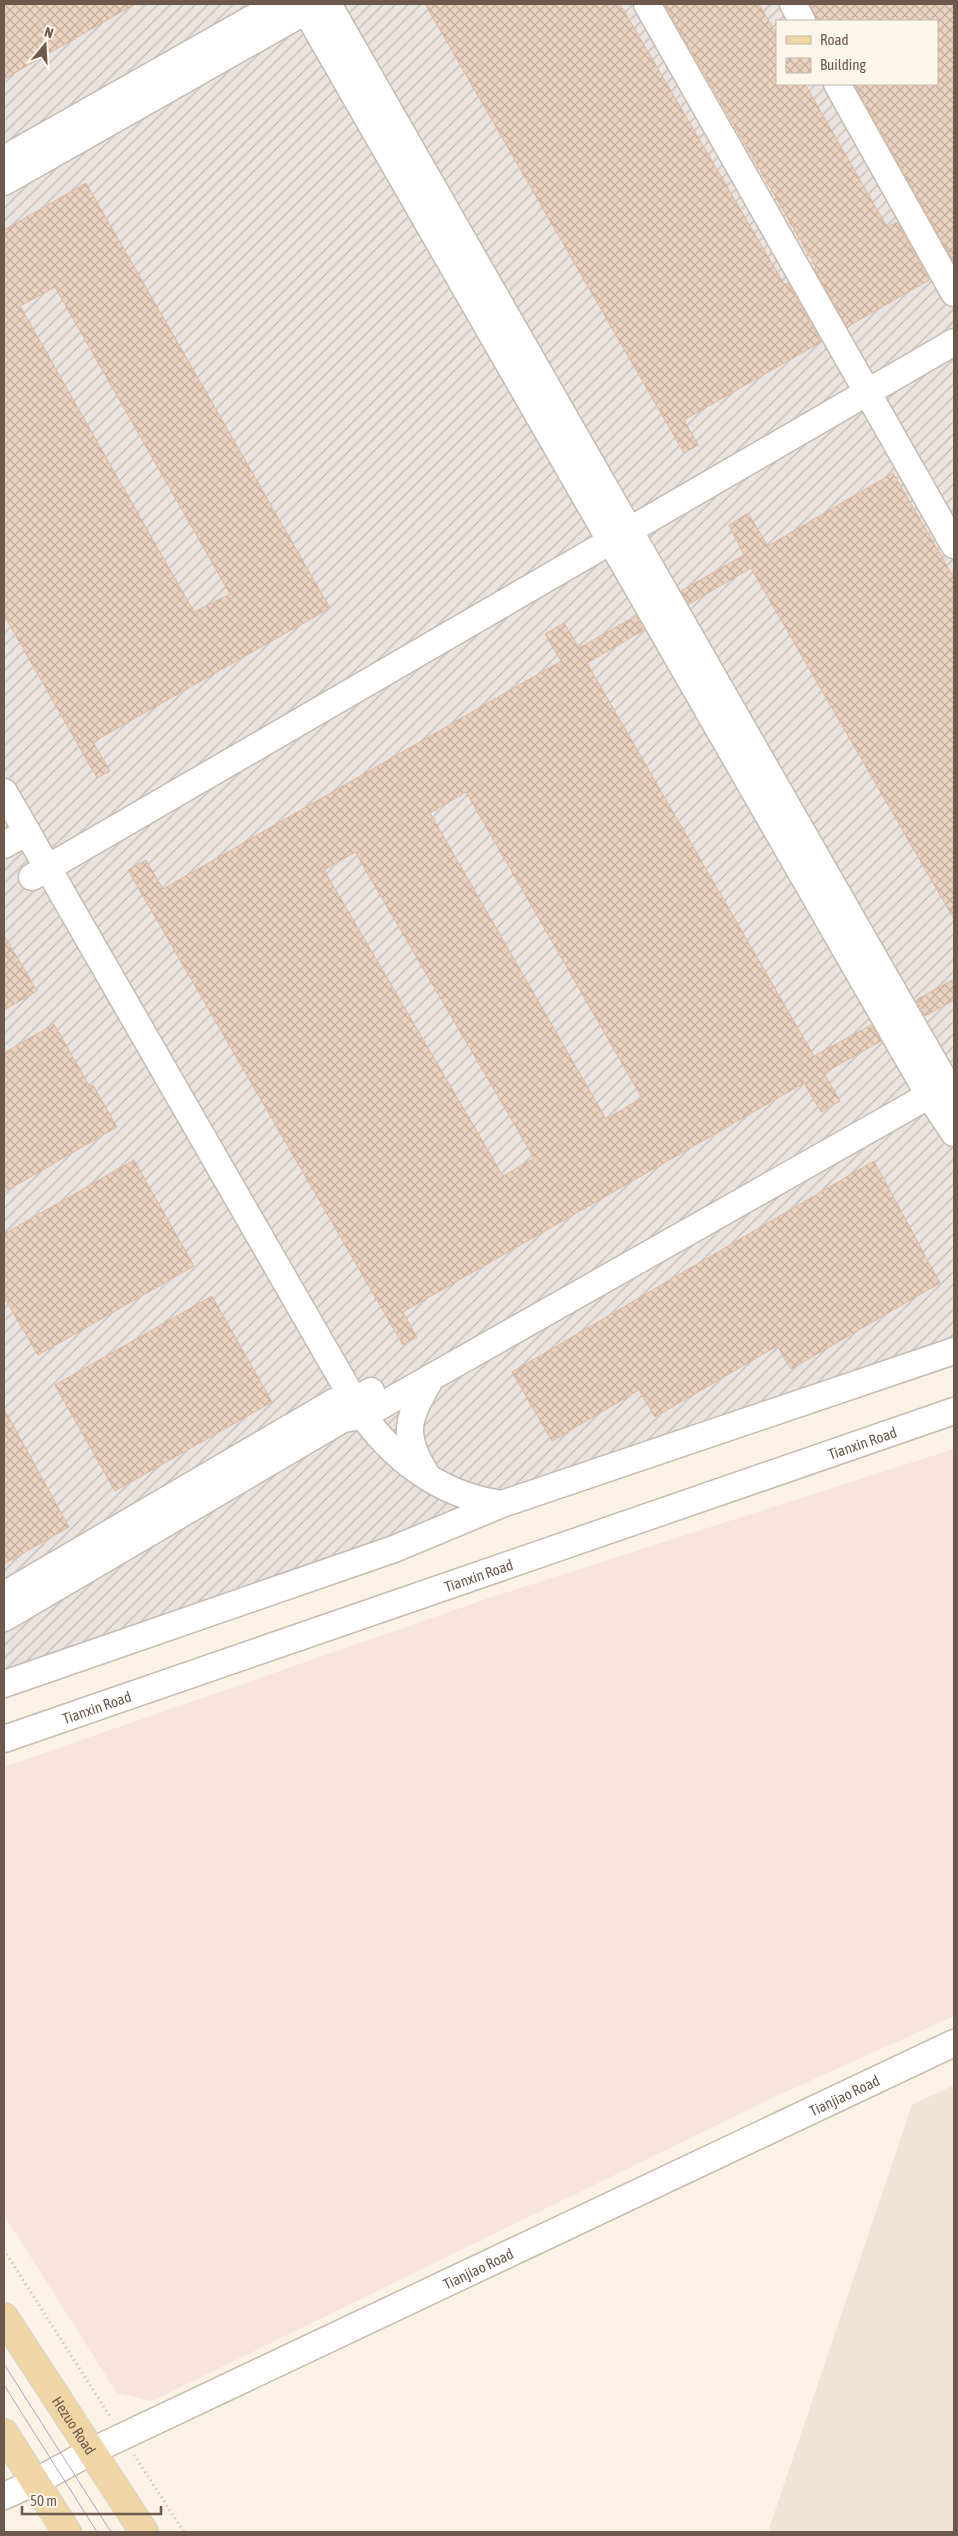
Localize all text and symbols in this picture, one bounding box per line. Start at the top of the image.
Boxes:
north arrow [20,20,70,70]
legend [776,20,938,85]
text: N [43,24,55,42]
text: Road [820,31,849,48]
text: Building [820,56,866,73]
street label: Tianxin Road [826,1423,899,1462]
street label: Tianxin Road [442,1555,515,1595]
street label: Tianxin Road [60,1687,133,1727]
street label: Tianjiao Road [806,2071,882,2119]
street label: Tianjiao Road [440,2244,516,2292]
street label: Hezuo Road [49,2393,100,2457]
scale bar [22,2484,161,2516]
text: 50 m [30,2492,57,2509]

